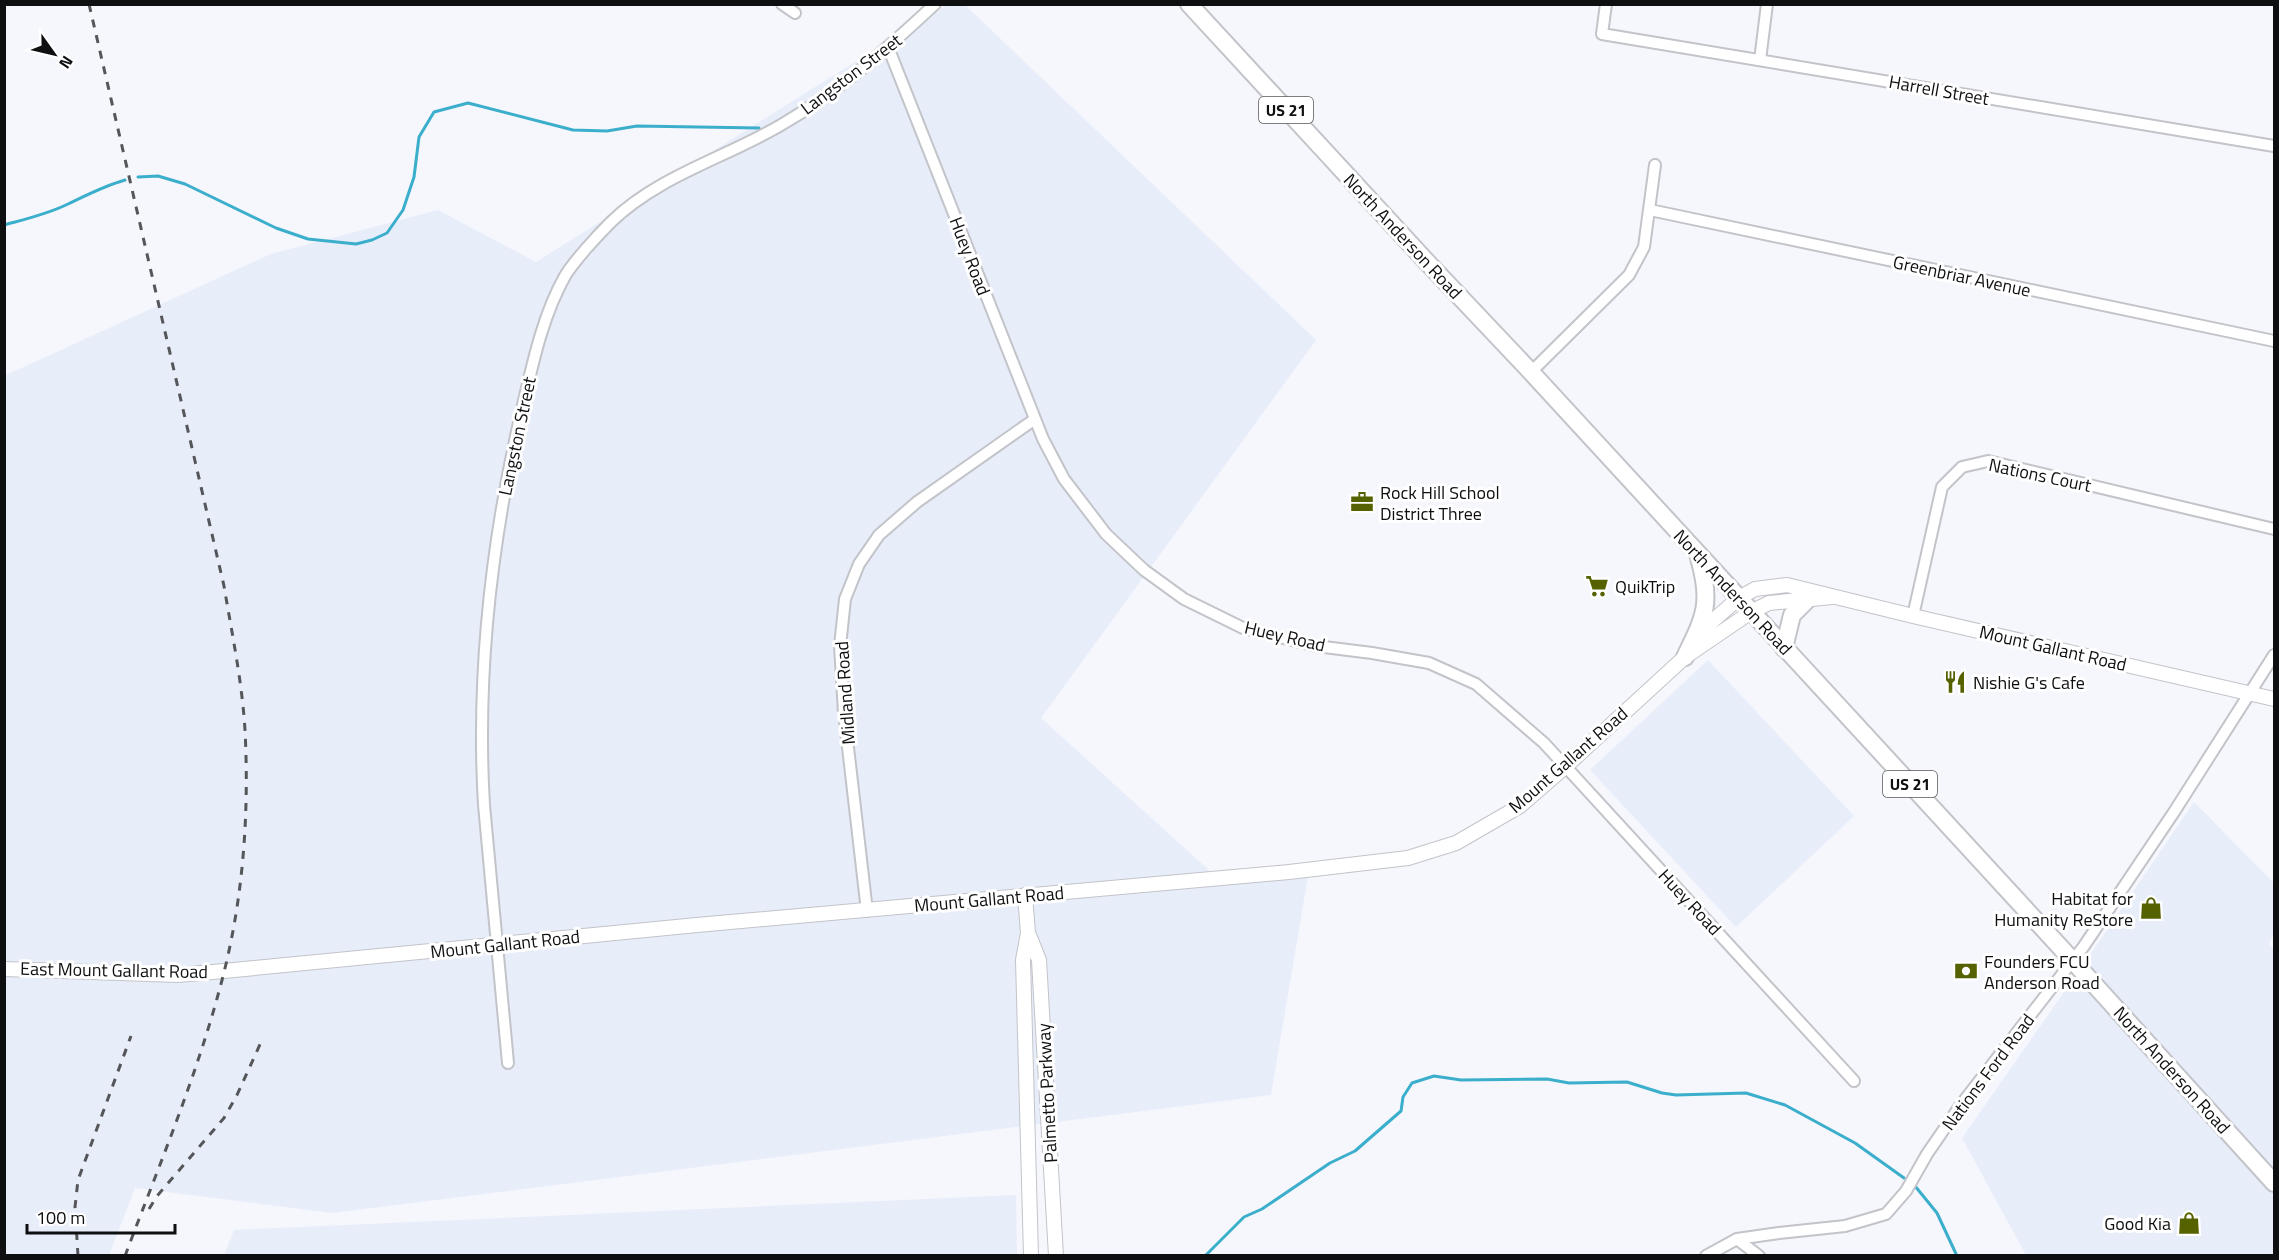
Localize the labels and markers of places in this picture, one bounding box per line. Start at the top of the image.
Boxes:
place label: Rock Hill School District Three [1380,479,1500,527]
office icon: Rock Hill School District Three [1349,489,1375,515]
supermarket icon: QuikTrip [1584,573,1610,599]
place label: QuikTrip [1615,573,1675,600]
restaurant icon: Nishie G's Cafe [1942,669,1968,695]
place label: Nishie G's Cafe [1973,669,2085,696]
place label: Habitat for Humanity ReStore [1994,885,2133,933]
shop icon: Habitat for Humanity ReStore [2138,895,2164,921]
place label: Founders FCU Anderson Road [1984,948,2100,996]
bank icon: Founders FCU Anderson Road [1953,958,1979,984]
place label: Good Kia [2104,1210,2171,1237]
shop icon: Good Kia [2176,1210,2202,1236]

